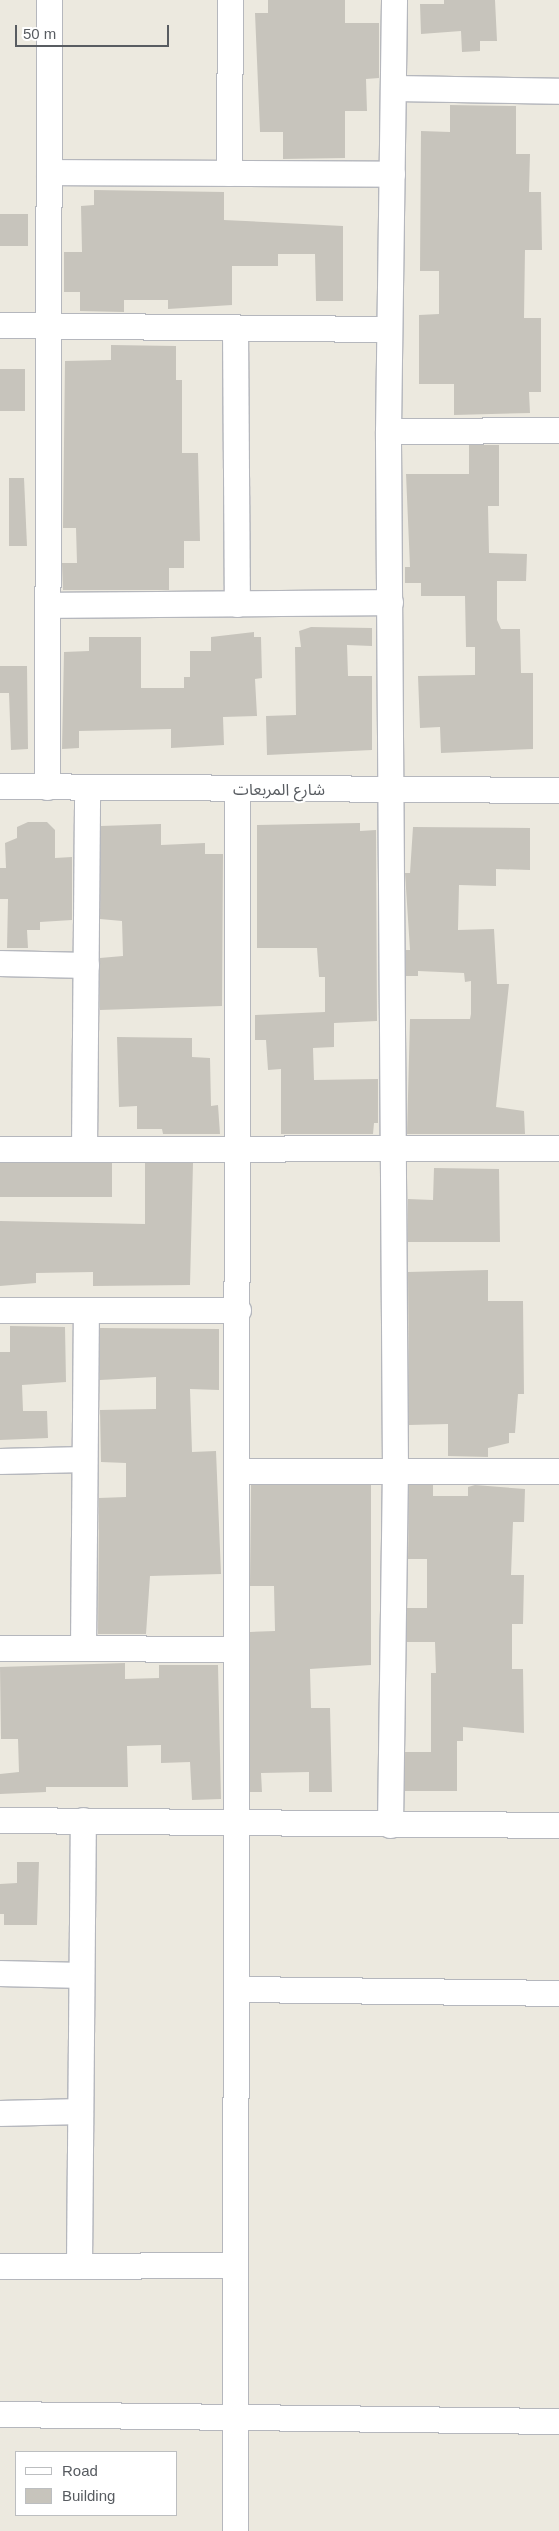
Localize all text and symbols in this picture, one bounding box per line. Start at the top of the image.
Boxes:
scale bar [18,15,171,47]
text: 50 m [23,25,56,42]
street label: شارع المربعات [233,780,325,800]
legend [15,2451,178,2516]
text: Road [62,2462,98,2479]
text: Building [62,2487,115,2504]

